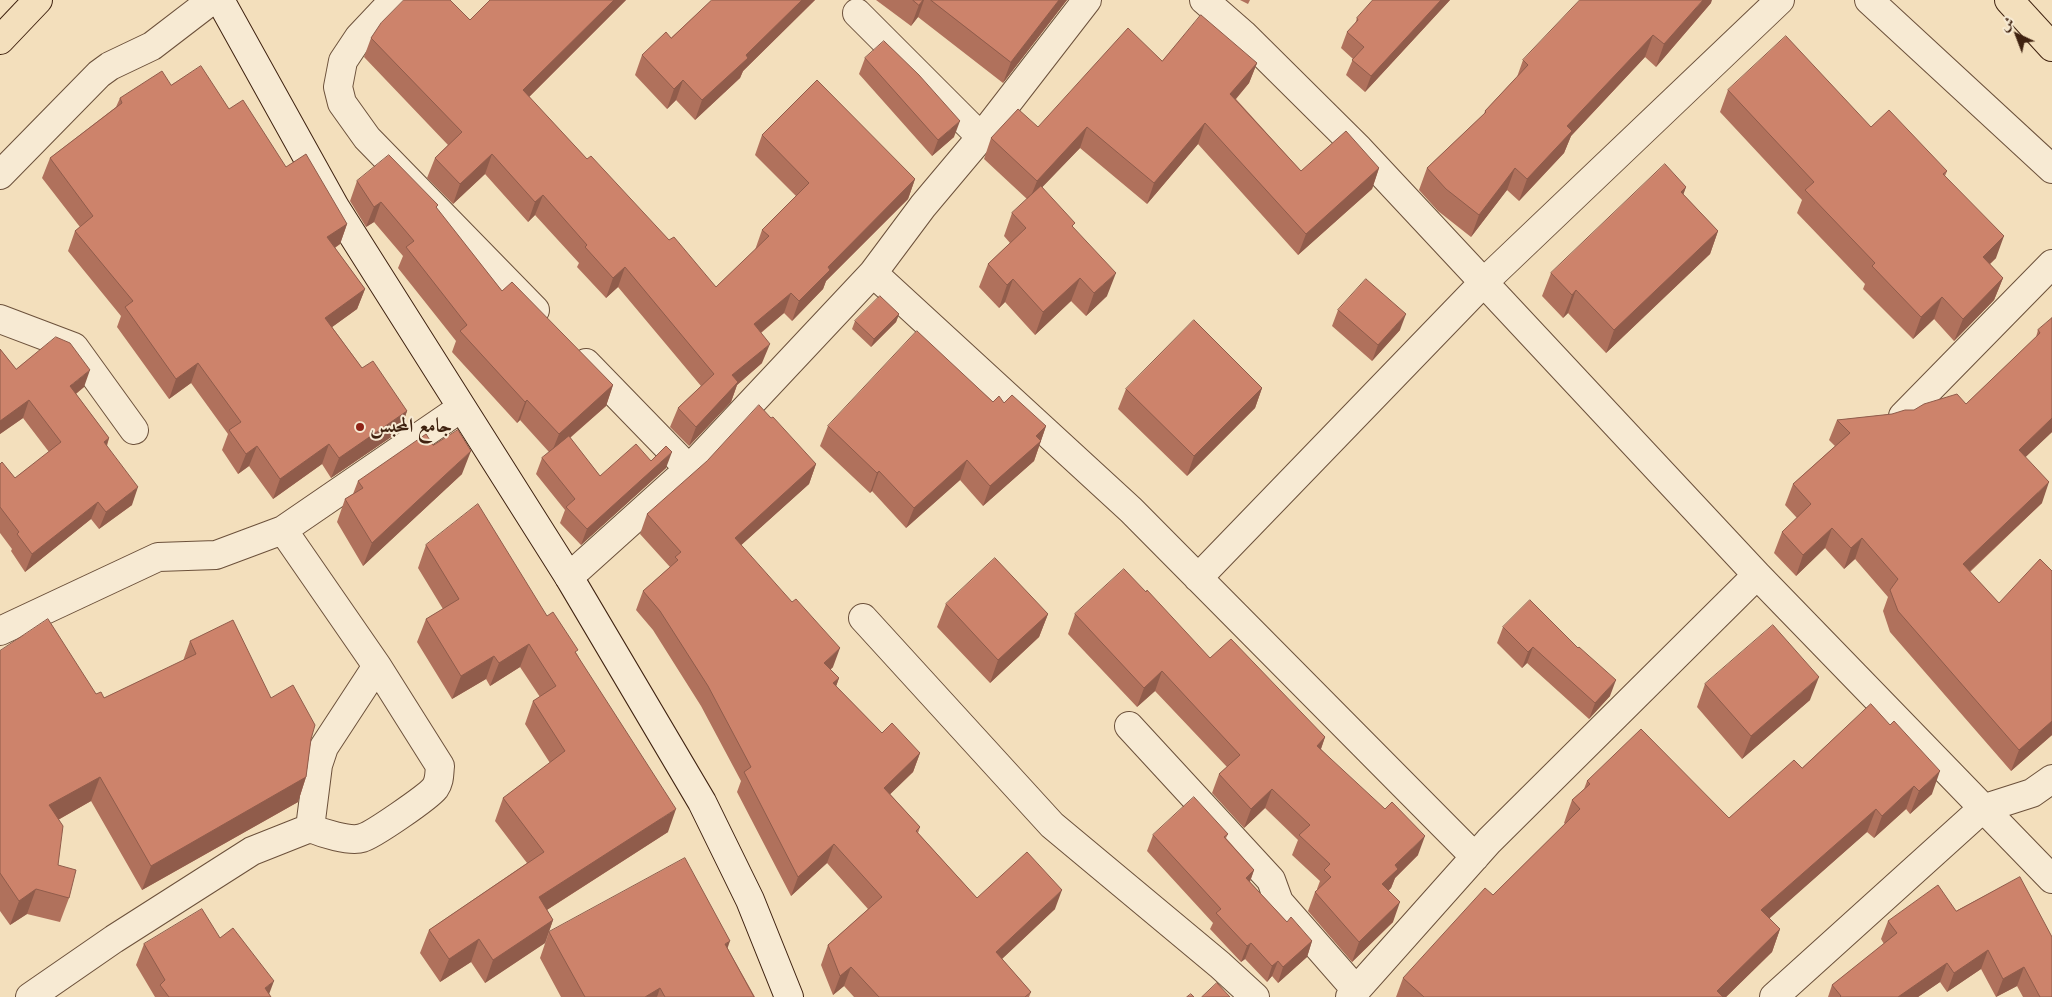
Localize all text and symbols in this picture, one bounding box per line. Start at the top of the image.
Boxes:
north arrow [1992,10,2042,60]
text: ش [1995,12,2019,36]
place label: جامع المحبس [370,415,452,439]
marker: جامع المحبس [354,421,366,433]

